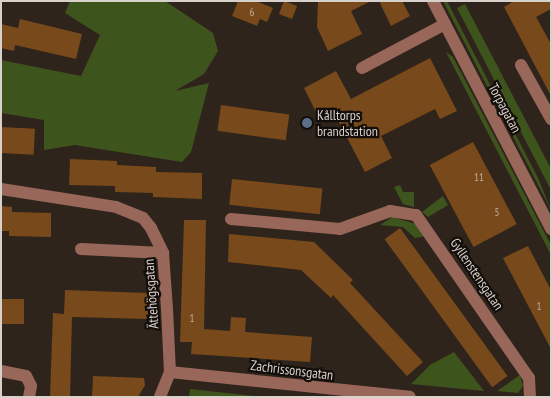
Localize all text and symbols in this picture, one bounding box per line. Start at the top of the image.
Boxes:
house number: 6 [250,5,254,19]
street label: Torpagatan [485,80,525,136]
place label: Kålltorps brandstation [317,107,378,140]
marker: Kålltorps brandstation [301,117,313,129]
house number: 11 [474,170,484,184]
house number: 5 [495,205,499,219]
street label: Gyllenstensgatan [447,235,507,313]
street label: Ättehögsgatan [140,258,162,330]
house number: 1 [537,299,541,313]
house number: 1 [190,311,194,325]
street label: Zachrissonsgatan [250,357,334,383]

